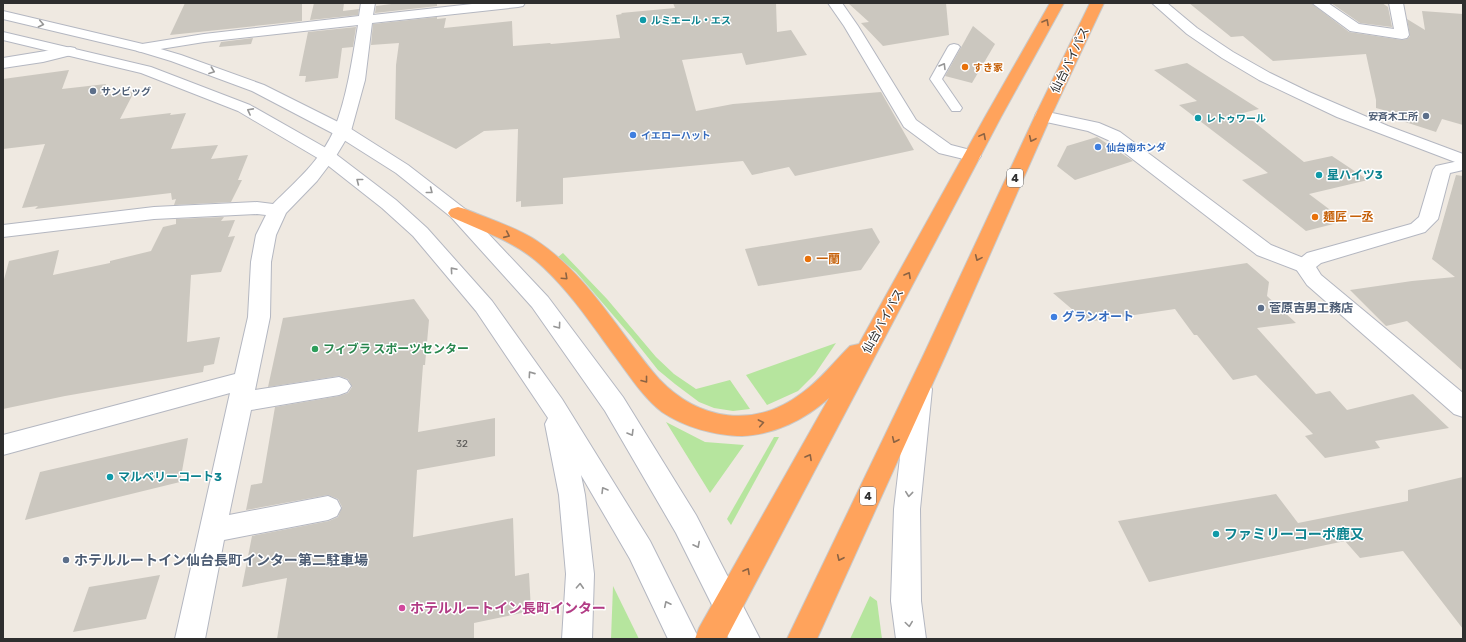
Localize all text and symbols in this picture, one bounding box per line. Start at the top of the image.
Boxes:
marker: ルミエール・エス [638,15,648,25]
place label: ルミエール・エス [651,15,731,27]
one-way arrow [38,19,44,27]
one-way arrow [1041,19,1049,26]
street label: 仙台バイパス [1048,25,1092,95]
marker: すき家 [960,62,970,72]
place label: すき家 [973,62,1003,74]
one-way arrow [939,63,946,70]
one-way arrow [209,67,216,75]
marker: サンビッグ [88,86,98,96]
place label: サンビッグ [101,86,151,98]
one-way arrow [246,109,254,116]
place label: 安斉木工所 [1368,111,1418,123]
marker: 安斉木工所 [1421,111,1431,121]
marker: レトゥワール [1193,113,1203,123]
place label: レトゥワール [1206,113,1266,125]
marker: イエローハット [628,130,638,140]
place label: イエローハット [641,130,711,142]
one-way arrow [978,132,985,140]
one-way arrow [1029,135,1037,143]
marker: 仙台南ホンダ [1093,142,1103,152]
place label: 仙台南ホンダ [1106,142,1166,154]
place label: 星ハイツ3 [1327,168,1383,182]
road number: 4 [1007,169,1023,187]
marker: 星ハイツ3 [1314,170,1324,180]
one-way arrow [357,179,364,186]
one-way arrow [426,186,433,193]
place label: 麺匠 一丞 [1323,210,1374,224]
marker: 麺匠 一丞 [1310,212,1320,222]
one-way arrow [503,230,510,238]
place label: 一蘭 [816,252,840,266]
one-way arrow [975,253,983,261]
marker: 一蘭 [803,254,813,264]
one-way arrow [450,268,457,275]
one-way arrow [904,272,911,279]
one-way arrow [560,273,568,280]
street label: 仙台バイパス [859,286,907,356]
place label: 菅原吉男工務店 [1269,301,1353,315]
marker: 菅原吉男工務店 [1256,303,1266,313]
place label: グランオート [1062,310,1134,324]
marker: グランオート [1049,312,1059,322]
one-way arrow [553,321,560,328]
place label: フィブラ スポーツセンター [323,342,469,356]
marker: フィブラ スポーツセンター [310,344,320,354]
one-way arrow [528,371,536,378]
one-way arrow [641,375,648,382]
one-way arrow [757,419,764,428]
one-way arrow [627,429,634,436]
one-way arrow [892,436,900,443]
house number: 32 [456,438,468,450]
one-way arrow [804,453,811,461]
place label: マルベリーコート3 [118,470,222,484]
marker: マルベリーコート3 [105,472,115,482]
one-way arrow [601,487,609,494]
road number: 4 [860,487,876,505]
one-way arrow [905,491,914,497]
place label: ファミリーコーポ鹿又 [1224,526,1364,543]
marker: ファミリーコーポ鹿又 [1211,529,1221,539]
one-way arrow [692,541,700,548]
place label: ホテルルートイン仙台長町インター第二駐車場 [74,552,368,569]
one-way arrow [837,553,845,561]
marker: ホテルルートイン仙台長町インター第二駐車場 [61,555,71,565]
one-way arrow [742,568,749,575]
one-way arrow [575,583,584,589]
place label: ホテルルートイン長町インター [410,600,606,617]
one-way arrow [664,601,672,608]
marker: ホテルルートイン長町インター [397,603,407,613]
one-way arrow [904,621,913,627]

